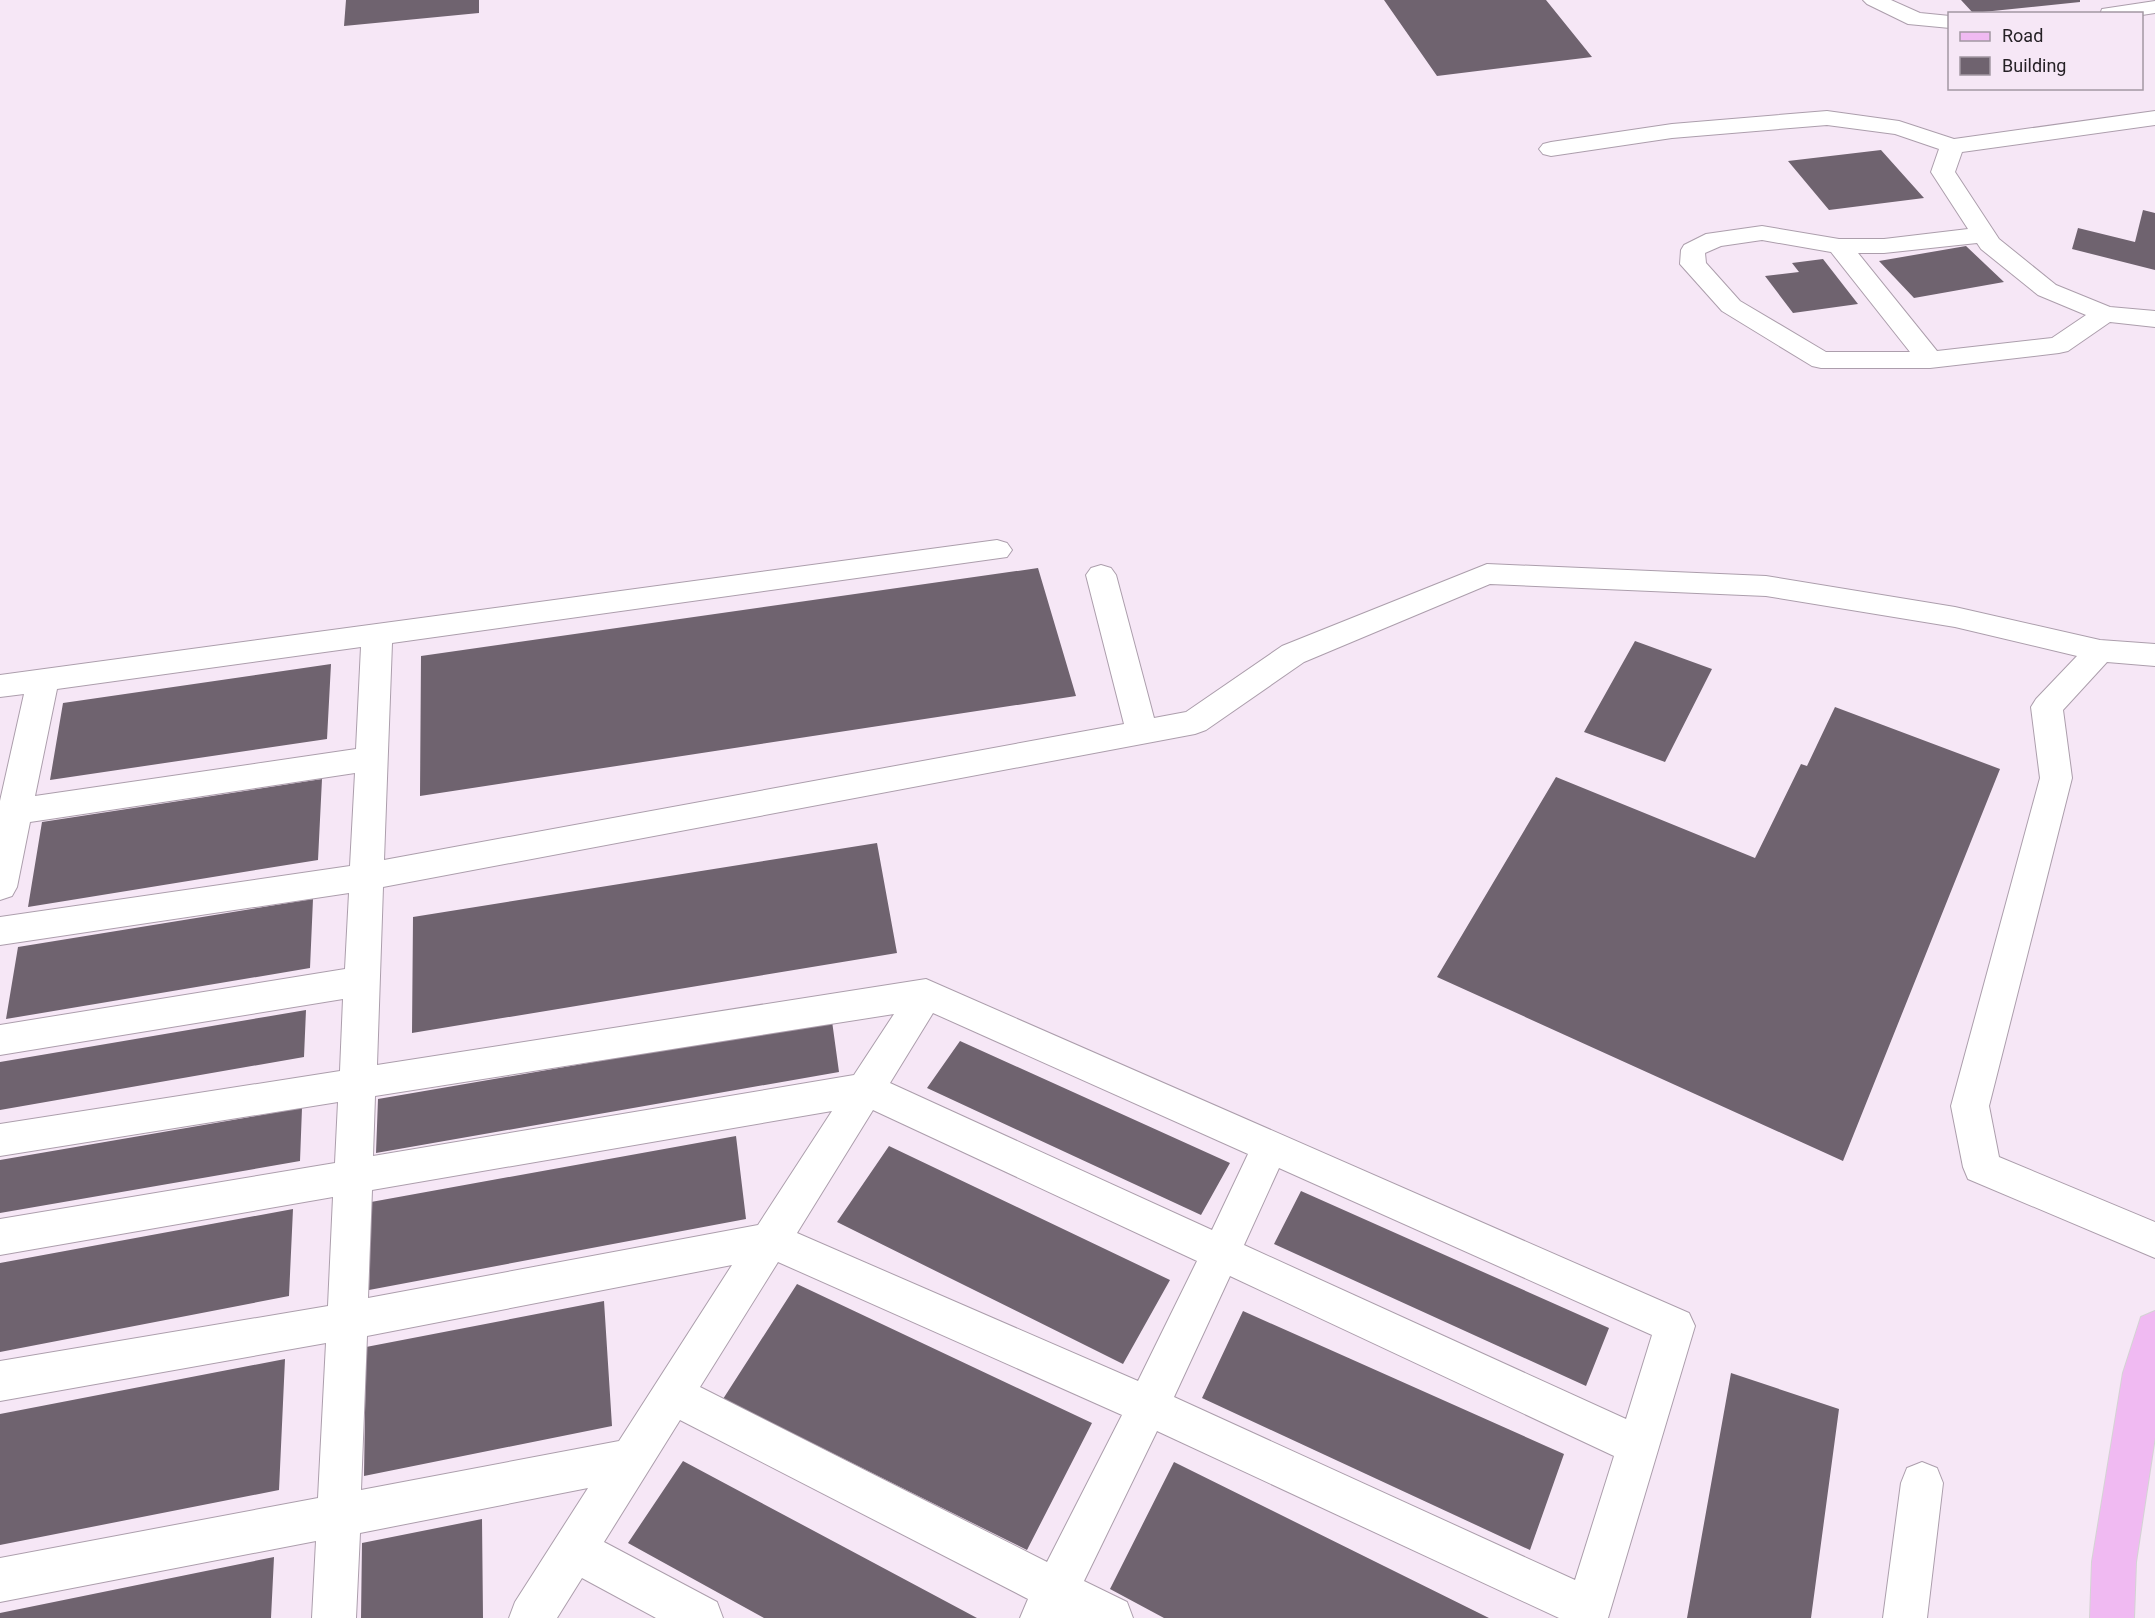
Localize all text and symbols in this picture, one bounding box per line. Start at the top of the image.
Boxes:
legend [1948,12,2143,90]
text: Road [2002,25,2043,46]
text: Building [2002,55,2066,76]

